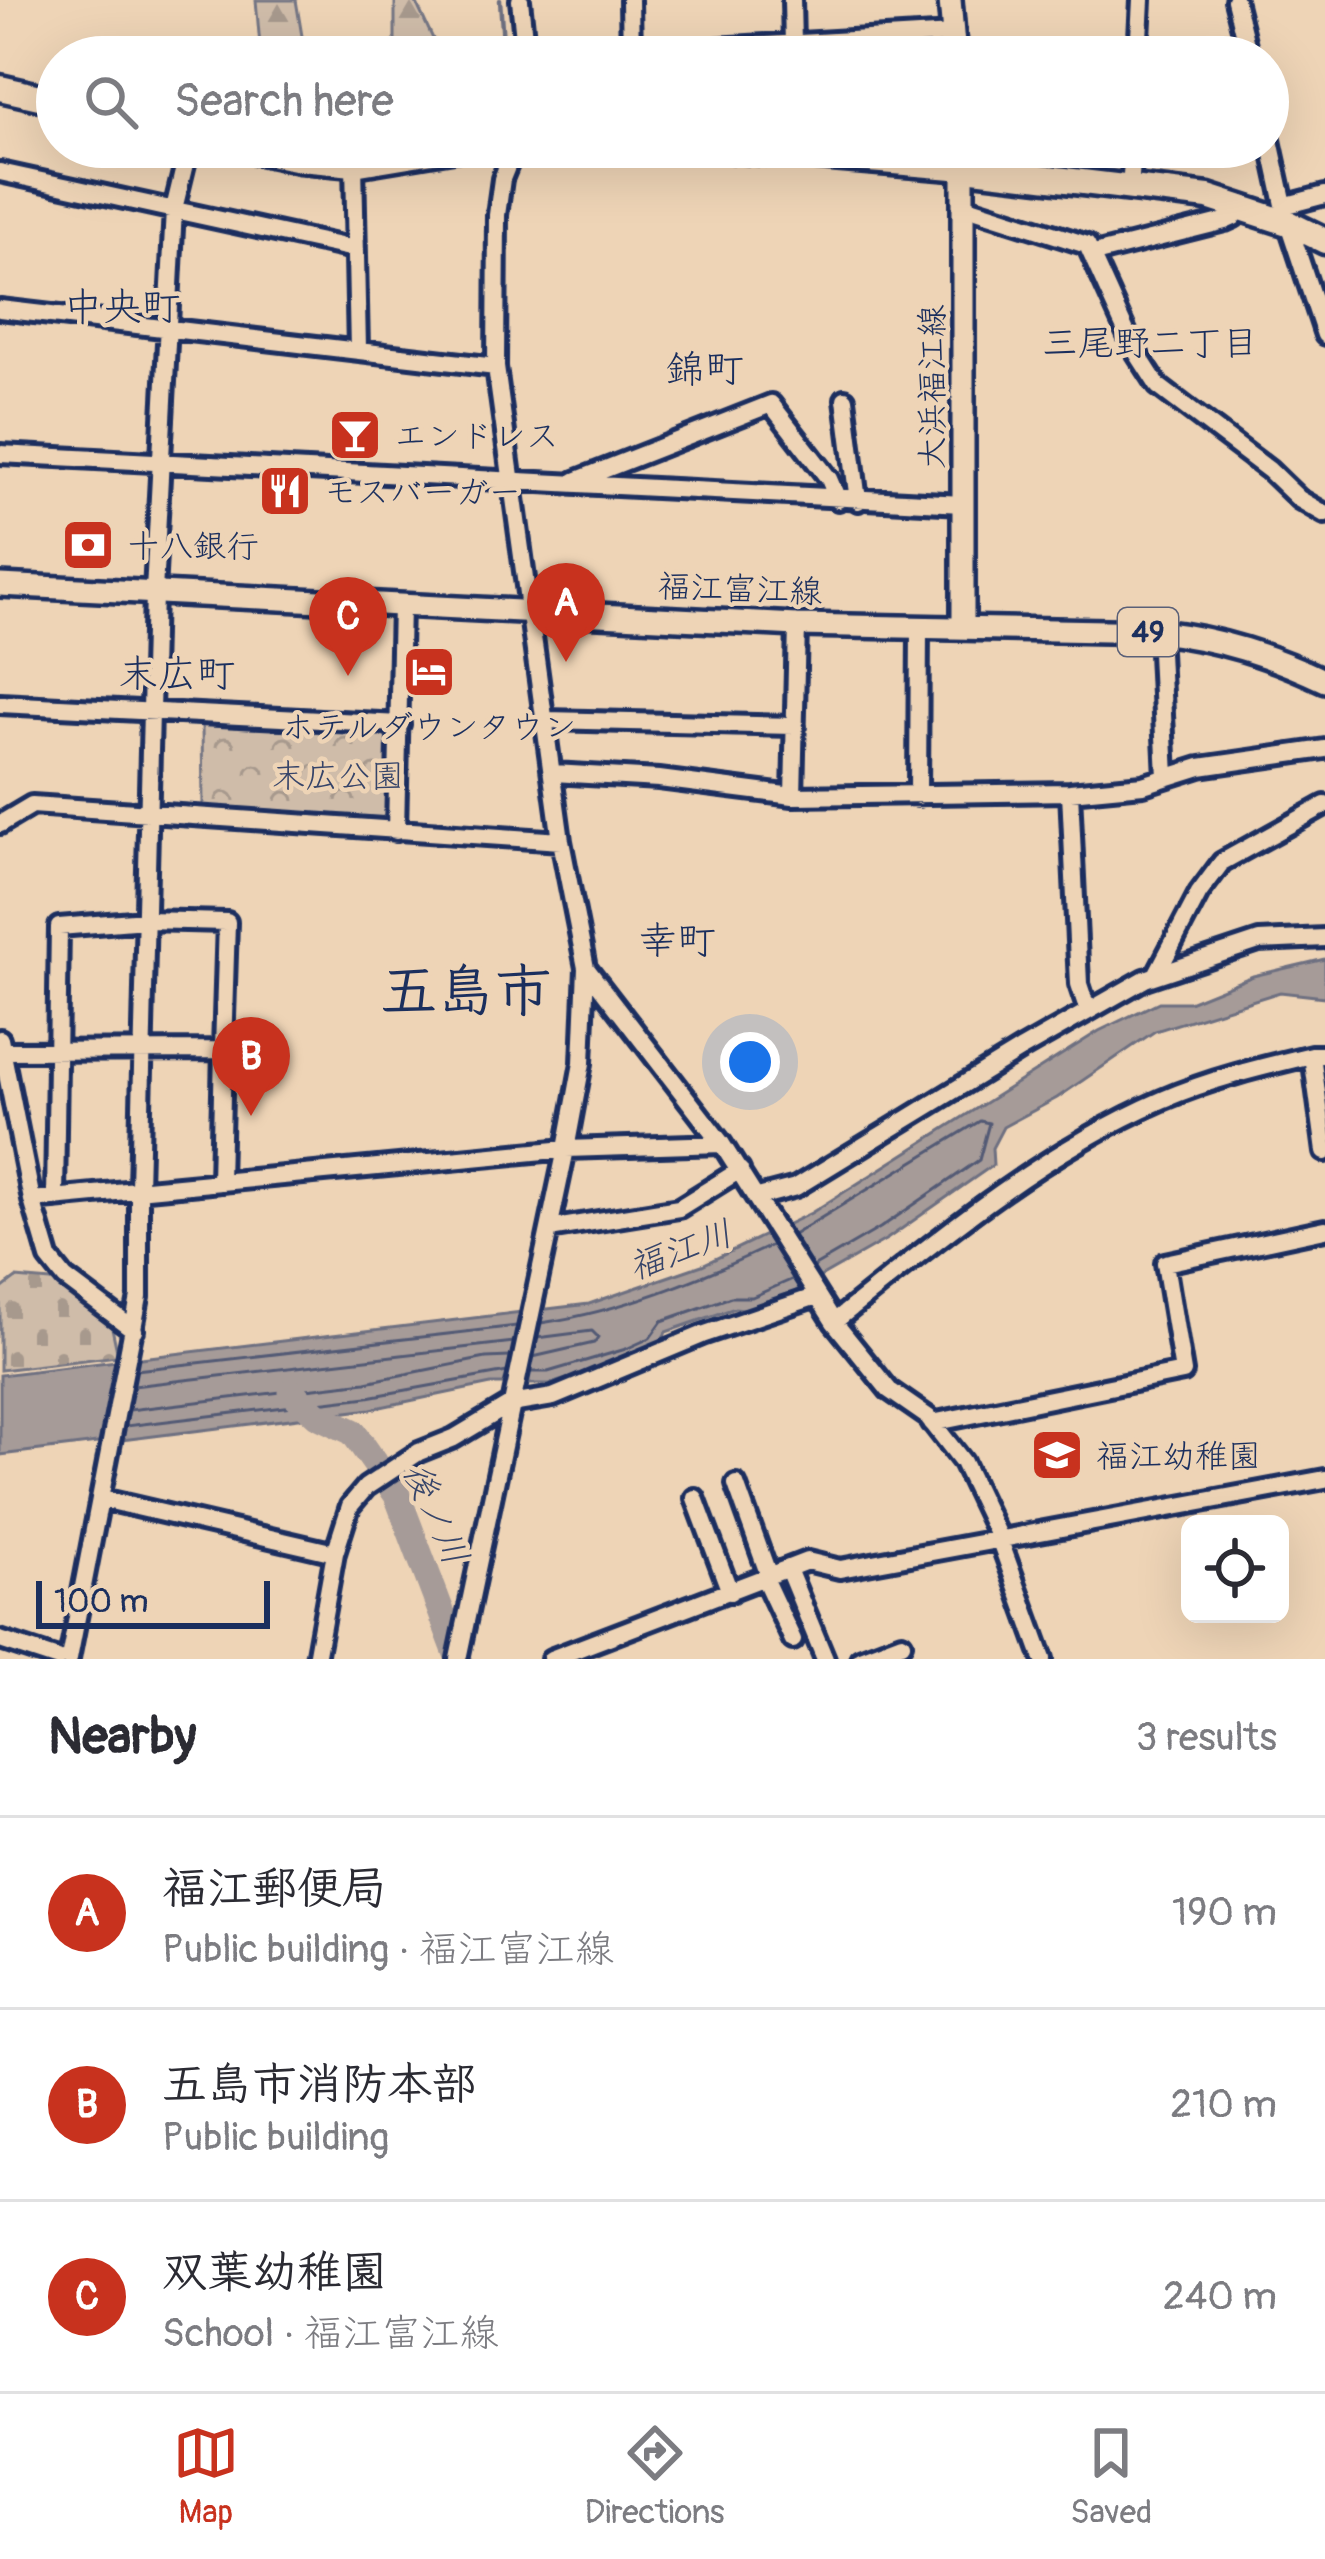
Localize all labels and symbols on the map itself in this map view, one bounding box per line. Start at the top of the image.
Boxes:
district label: 中央町 [63,283,181,332]
street label: 大浜福江線 [912,305,953,470]
district label: 三尾野二丁目 [1042,321,1258,366]
district label: 錦町 [666,345,744,394]
bar icon: エンドレス [327,407,383,463]
place label: エンドレス [394,416,559,457]
restaurant icon: モスバーガー [257,463,313,519]
place label: モスバーガー [324,472,521,513]
bank icon: 十八銀行 [60,517,116,573]
place label: 十八銀行 [127,526,259,567]
pin: A [527,563,605,662]
street label: 福江富江線 [657,566,823,613]
pin: C [309,577,387,676]
road number: 49 [1118,608,1178,656]
hotel icon: ホテルダウンタウン [401,644,457,700]
district label: 末広町 [118,650,236,699]
place label: ホテルダウンタウン [281,707,577,748]
park label: 末広公園 [272,756,404,797]
district label: 幸町 [638,917,716,966]
district label: 五島市 [381,957,552,1028]
pin: B [212,1017,290,1116]
your location [720,1032,780,1092]
water label: 福江川 [622,1211,739,1290]
school or university icon: 福江幼稚園 [1029,1427,1085,1483]
place label: 福江幼稚園 [1096,1436,1261,1477]
water label: 後ノ川 [393,1455,478,1572]
scale bar [36,1575,270,1628]

